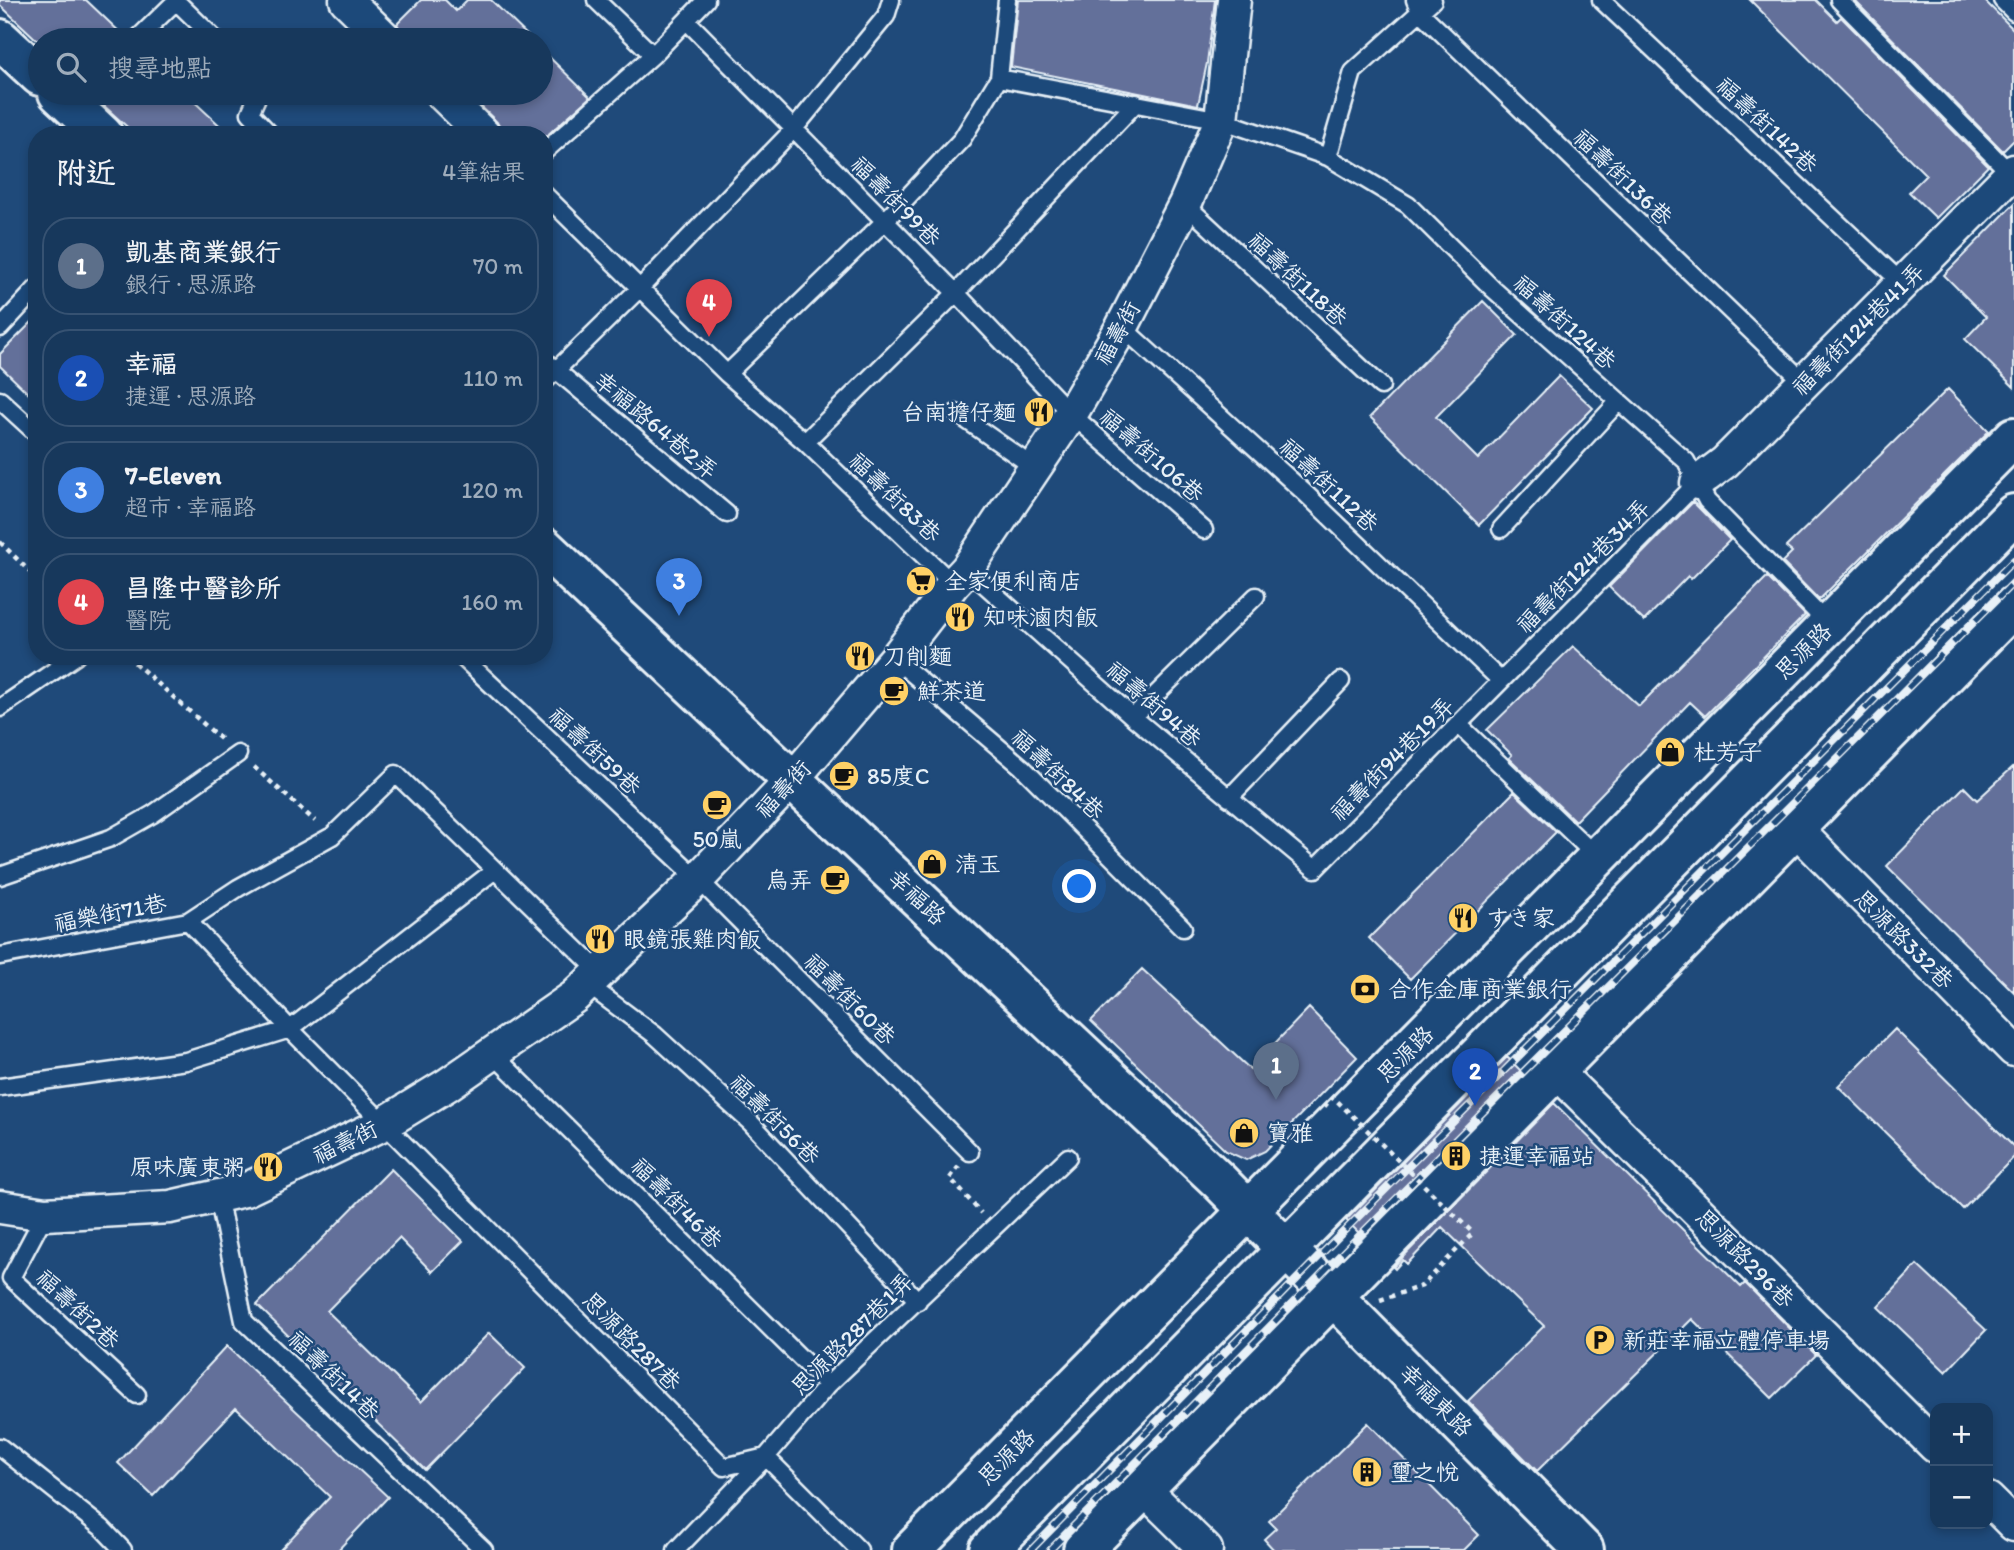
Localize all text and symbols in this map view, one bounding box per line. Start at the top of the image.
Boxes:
search box [28,28,553,105]
icon: search [52,48,90,86]
text: 搜尋地點 [108,52,212,84]
street label: 福壽街142巷 [1710,71,1824,180]
street label: 福壽街136巷 [1567,123,1679,232]
street label: 福壽街99巷 [845,150,948,253]
text: 附近 [56,154,116,191]
text: 4筆結果 [442,158,525,186]
street label: 福壽街118巷 [1242,226,1354,333]
text: 凱基商業銀行 [125,236,281,268]
text: 1 [76,252,86,280]
text: 70 m [473,252,523,280]
street label: 福壽街124巷41弄 [1786,257,1930,401]
street label: 福壽街124巷 [1508,269,1623,376]
text: 銀行 · 思源路 [125,270,256,298]
pin: 4 [686,279,732,337]
street label: 福壽街 [1088,296,1146,370]
text: 幸福 [125,348,177,380]
text: 2 [75,364,87,392]
text: 110 m [463,364,523,392]
street label: 幸福路64巷2弄 [588,365,724,485]
text: 捷運 · 思源路 [125,382,256,410]
restaurant icon: 台南擔仔麵 [1022,395,1056,429]
place label: 台南擔仔麵 [901,398,1016,426]
street label: 福壽街106巷 [1094,402,1211,509]
street label: 福壽街112巷 [1274,432,1385,539]
street label: 福壽街83巷 [843,446,948,548]
text: 7-Eleven [125,459,222,491]
text: 3 [75,476,87,504]
text: 120 m [462,476,523,504]
text: 超市 · 幸福路 [125,493,256,521]
street label: 福壽街124巷34弄 [1510,493,1656,639]
pin: 3 [656,558,702,616]
supermarket icon: 全家便利商店 [904,564,938,598]
place label: 全家便利商店 [944,567,1082,595]
text: 昌隆中醫診所 [125,572,281,604]
text: 4 [74,588,88,616]
text: 160 m [461,588,523,616]
restaurant icon: 知味滷肉飯 [943,600,977,634]
place label: 知味滷肉飯 [983,603,1098,631]
text: 醫院 [125,606,171,634]
street label: 思源路 [1769,617,1837,685]
restaurant icon: 刀削麵 [843,639,877,673]
place label: 刀削麵 [883,642,952,670]
street label: 福壽街94巷 [1100,655,1208,754]
cafe icon: 鮮茶道 [877,674,911,708]
place label: 鮮茶道 [917,677,986,705]
street label: 福壽街94巷19弄 [1324,691,1460,827]
street label: 福壽街59巷 [543,701,648,802]
street label: 福壽街84巷 [1006,723,1111,826]
shop icon: 杜芳子 [1653,735,1687,769]
place label: 杜芳子 [1693,738,1762,766]
street label: 福壽街 [749,754,817,824]
cafe icon: 85度C [827,759,861,793]
place label: 85度C [867,762,929,790]
cafe icon: 50嵐 [700,788,734,822]
place label: 50嵐 [692,825,742,853]
shop icon: 清玉 [915,847,949,881]
place label: 清玉 [955,850,1001,878]
cafe icon: 烏弄 [818,863,852,897]
street label: 幸福路 [882,863,952,931]
place label: 烏弄 [766,866,812,894]
your location [1062,869,1096,903]
street label: 思源路332巷 [1848,883,1960,995]
street label: 福樂街71巷 [51,888,170,938]
restaurant icon: すき家 [1446,901,1480,935]
place label: すき家 [1486,904,1555,932]
restaurant icon: 眼鏡張雞肉飯 [583,922,617,956]
place label: 眼鏡張雞肉飯 [623,925,761,953]
street label: 福壽街60巷 [798,947,902,1051]
bank icon: 合作金庫商業銀行 [1348,972,1382,1006]
place label: 合作金庫商業銀行 [1388,975,1572,1003]
street label: 思源路 [1371,1020,1439,1088]
pin: 1 [1253,1042,1299,1100]
pin: 2 [1452,1048,1498,1106]
street label: 福壽街56巷 [724,1068,827,1171]
street label: 福壽街 [308,1114,382,1170]
shop icon: 寶雅 [1227,1116,1261,1150]
place label: 寶雅 [1267,1119,1313,1147]
building icon: 捷運幸福站 [1439,1139,1473,1173]
place label: 捷運幸福站 [1479,1142,1594,1170]
restaurant icon: 原味廣東粥 [251,1150,285,1184]
street label: 福壽街46巷 [625,1151,729,1255]
place label: 原味廣東粥 [130,1153,245,1181]
street label: 思源路296巷 [1690,1203,1801,1314]
street label: 福壽街2巷 [30,1263,126,1355]
street label: 思源路287巷1弄 [785,1267,919,1401]
street label: 思源路287巷 [577,1286,688,1397]
parking icon: 新莊幸福立體停車場 [1583,1323,1617,1357]
street label: 福壽街14巷 [282,1324,386,1426]
place label: 新莊幸福立體停車場 [1623,1326,1830,1354]
street label: 幸福東路 [1394,1358,1478,1442]
map controls [1930,1403,1993,1529]
button: + [1930,1403,1993,1466]
street label: 思源路 [972,1423,1040,1491]
building icon: 璽之悅 [1350,1455,1384,1489]
place label: 璽之悅 [1390,1458,1459,1486]
button: − [1930,1466,1993,1529]

